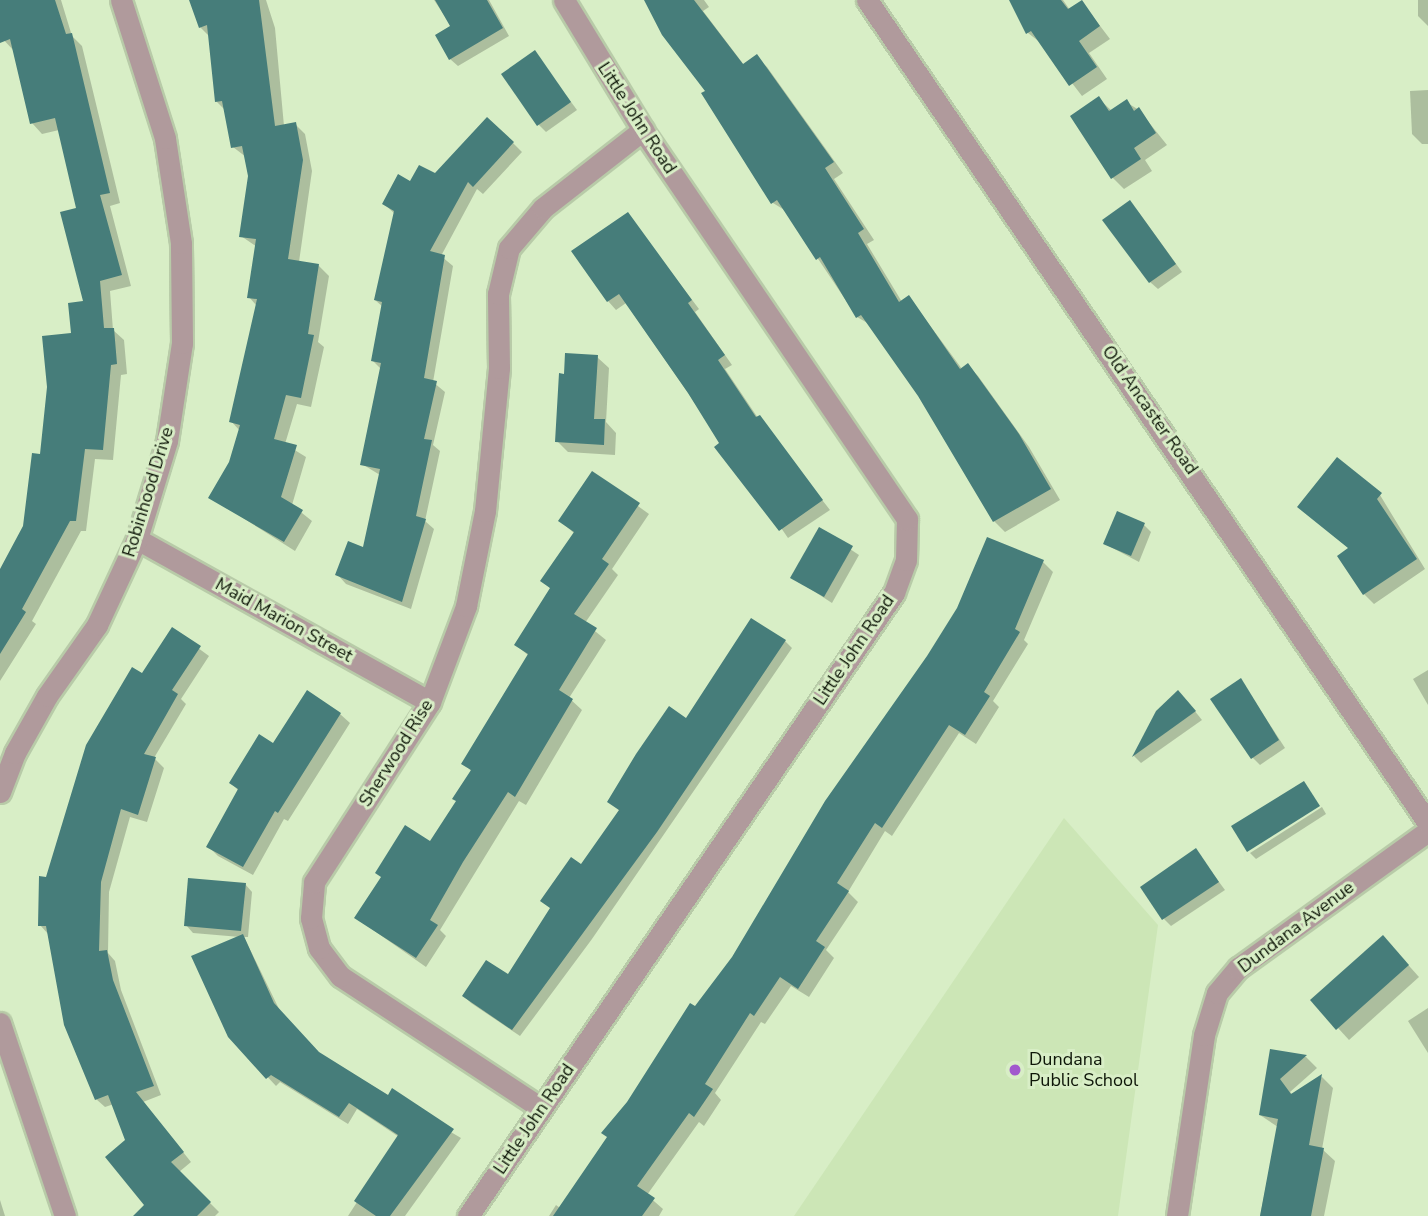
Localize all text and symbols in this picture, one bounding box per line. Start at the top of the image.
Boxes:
street label: Little John Road [593,58,681,178]
street label: Old Ancaster Road [1097,341,1203,479]
street label: Robinhood Drive [118,424,178,560]
street label: Maid Marion Street [212,573,356,667]
street label: Little John Road [809,591,899,709]
street label: Sherwood Rise [354,695,438,811]
street label: Dundana Avenue [1234,876,1358,978]
place label: Dundana Public School [1029,1049,1138,1092]
street label: Little John Road [489,1060,579,1178]
marker: Dundana Public School [1007,1062,1023,1078]

